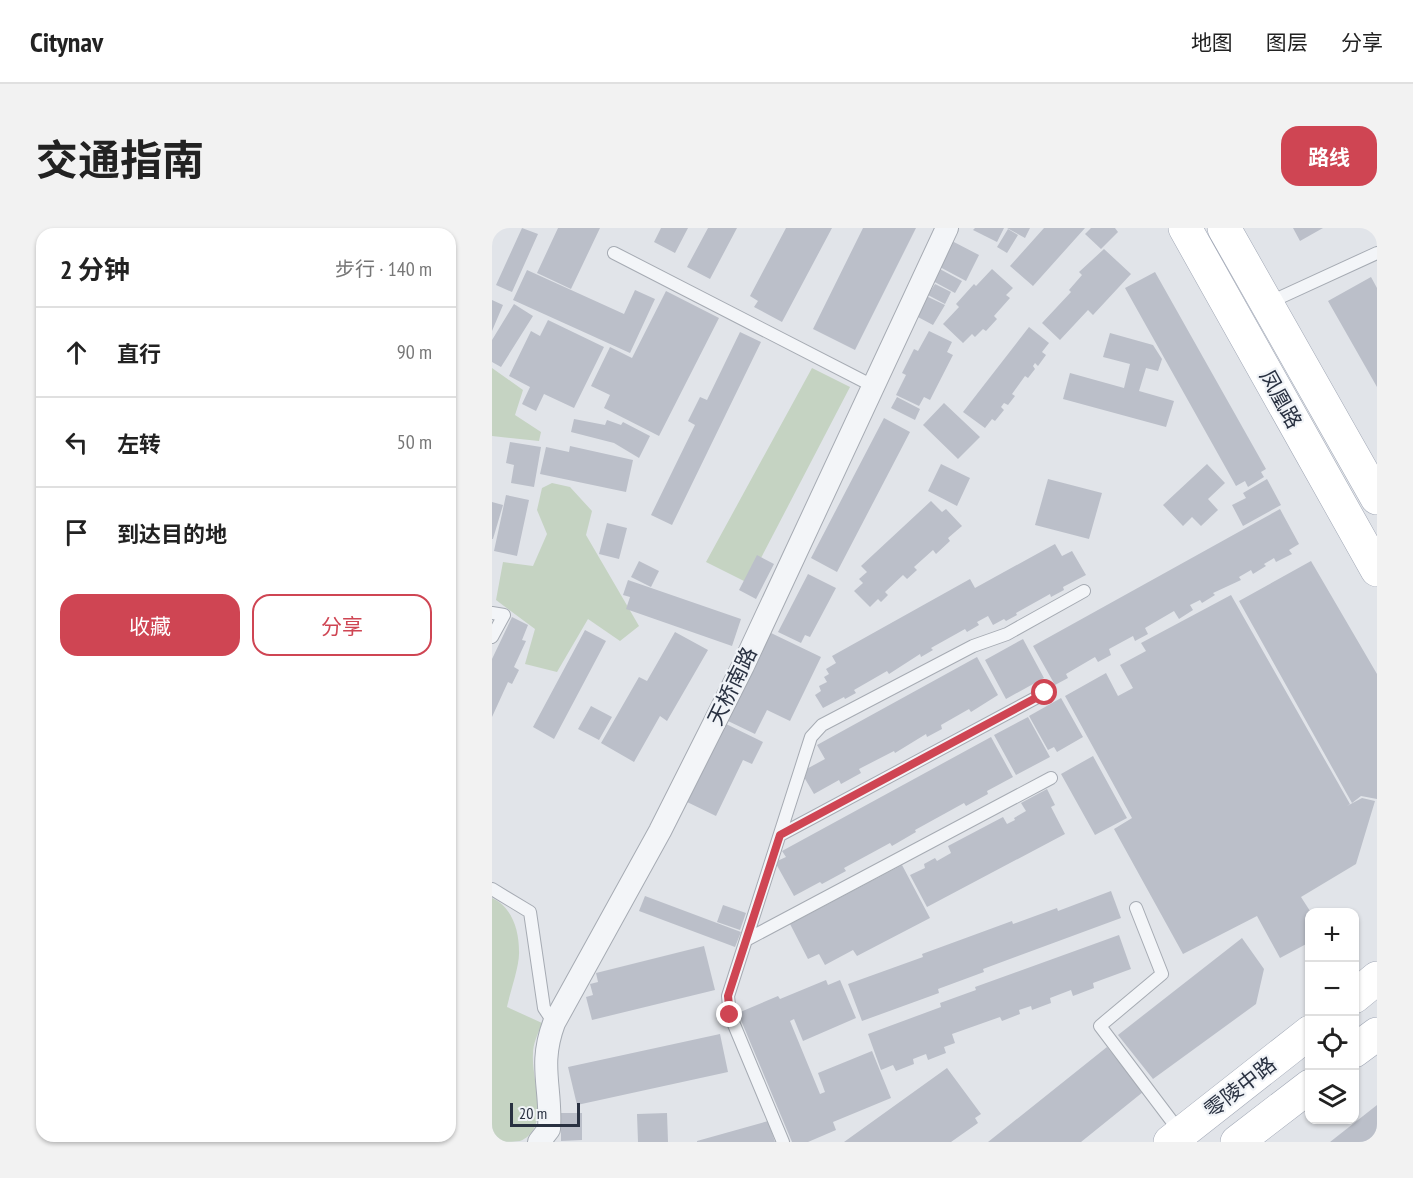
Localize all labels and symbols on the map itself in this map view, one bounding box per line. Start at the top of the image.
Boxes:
street label: 凤凰路 [1254,365,1308,433]
street label: 天桥南路 [701,642,763,730]
route start [1031,679,1057,705]
route end [716,1001,742,1027]
street label: 零陵中路 [1199,1051,1281,1123]
scale bar [510,1100,580,1128]

